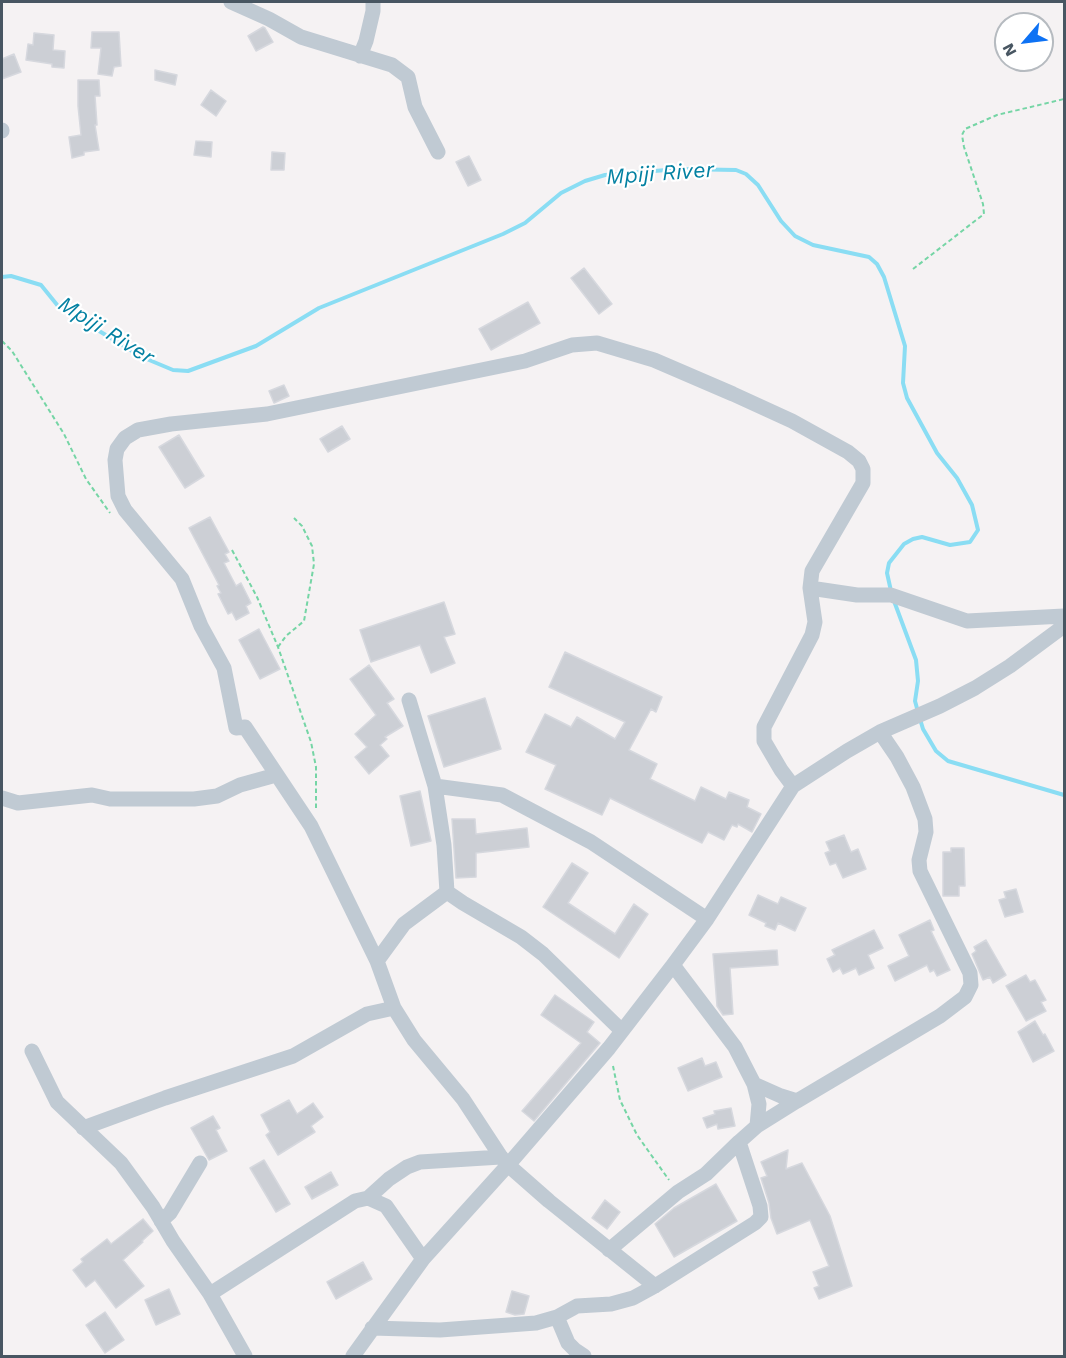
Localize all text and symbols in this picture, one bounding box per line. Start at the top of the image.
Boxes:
north arrow [994,12,1054,72]
text: N [998,40,1021,59]
water label: Mpiji River [605,157,715,191]
water label: Mpiji River [53,291,159,371]

